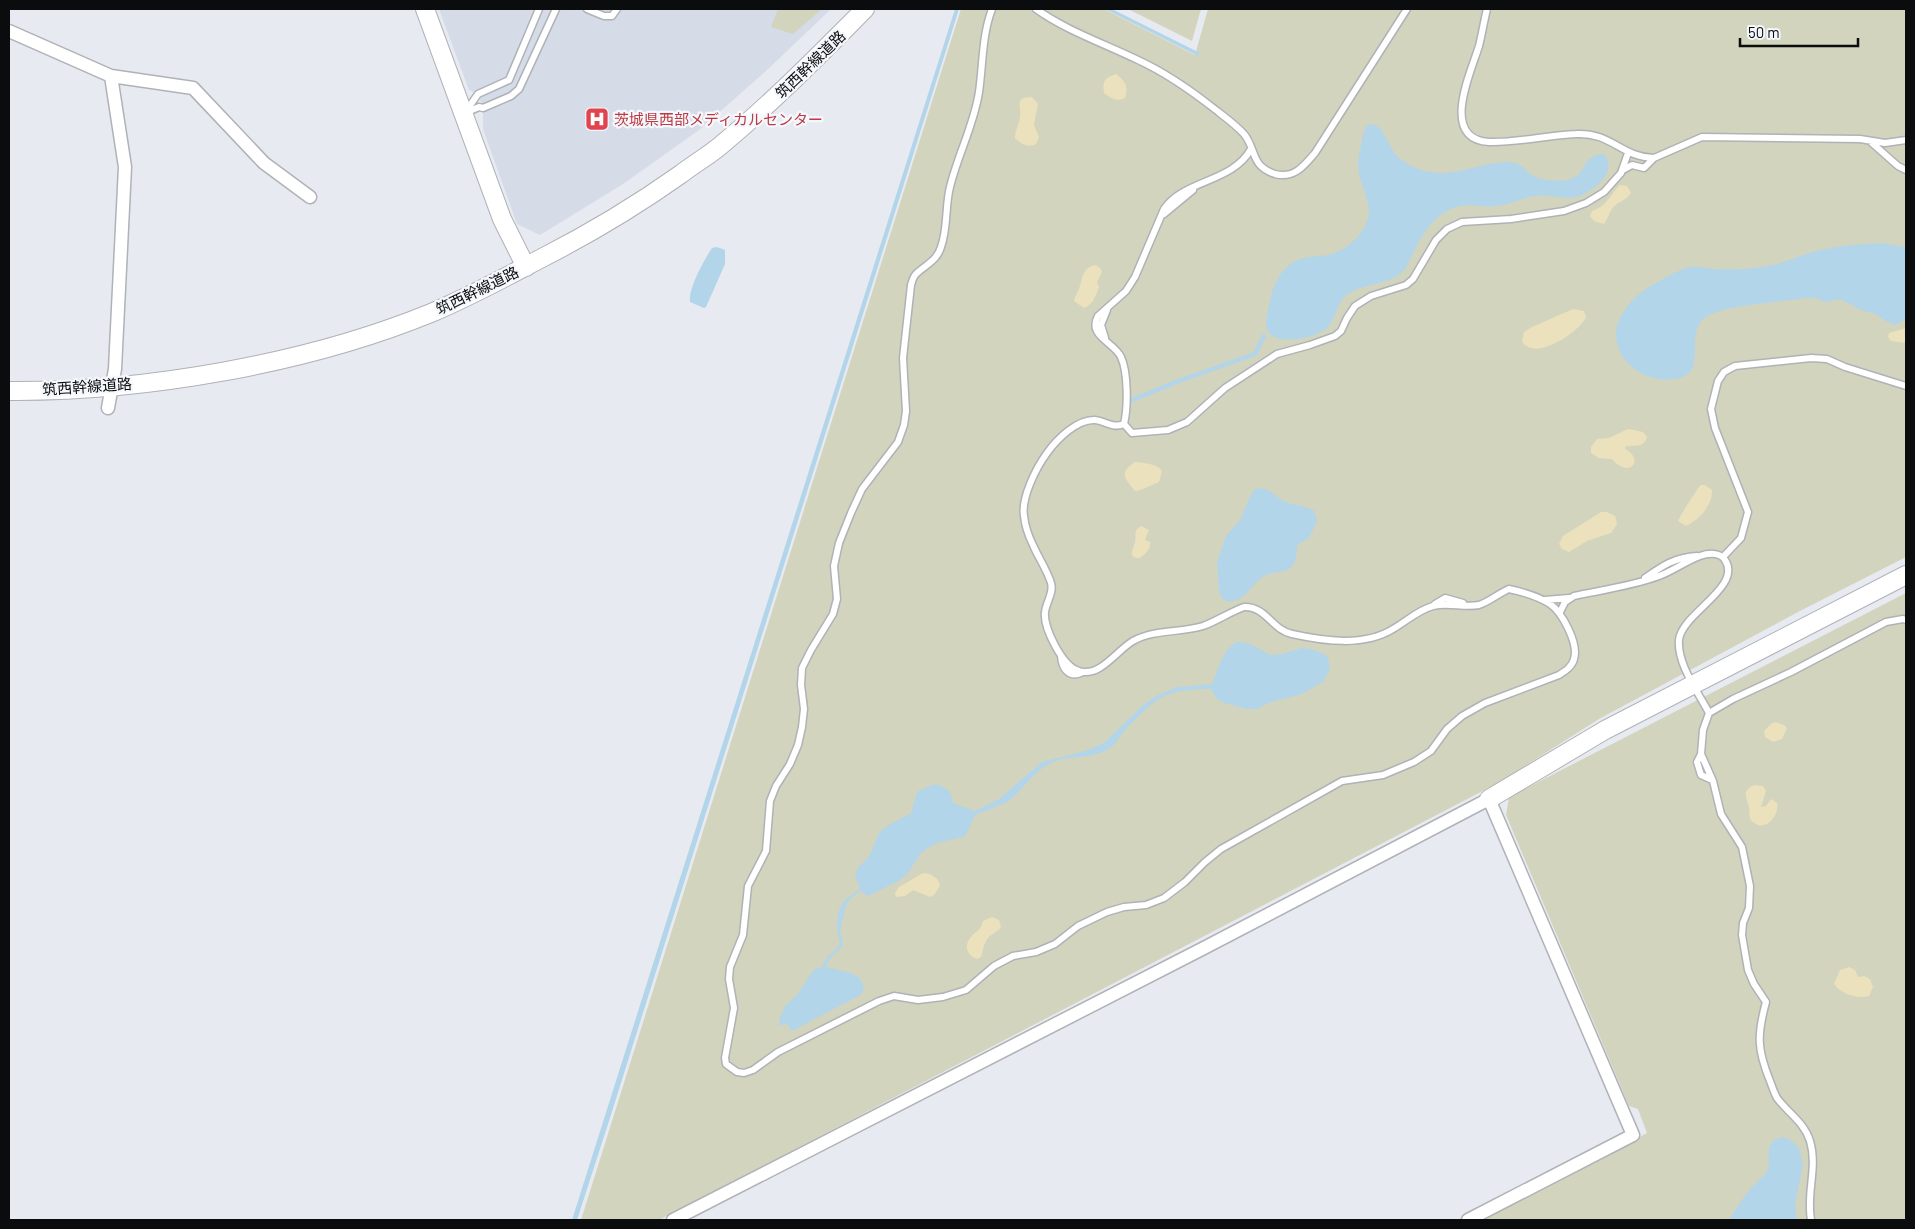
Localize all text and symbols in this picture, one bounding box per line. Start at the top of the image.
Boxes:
scale bar [1740,15,1858,47]
text: 50 m [1748,23,1780,41]
street label: 筑西幹線道路 [771,26,849,102]
hospital icon: 茨城県西部メディカルセンター [584,106,610,132]
place label: 茨城県西部メディカルセンター [614,110,823,128]
street label: 筑西幹線道路 [433,262,521,318]
street label: 筑西幹線道路 [41,374,133,398]

